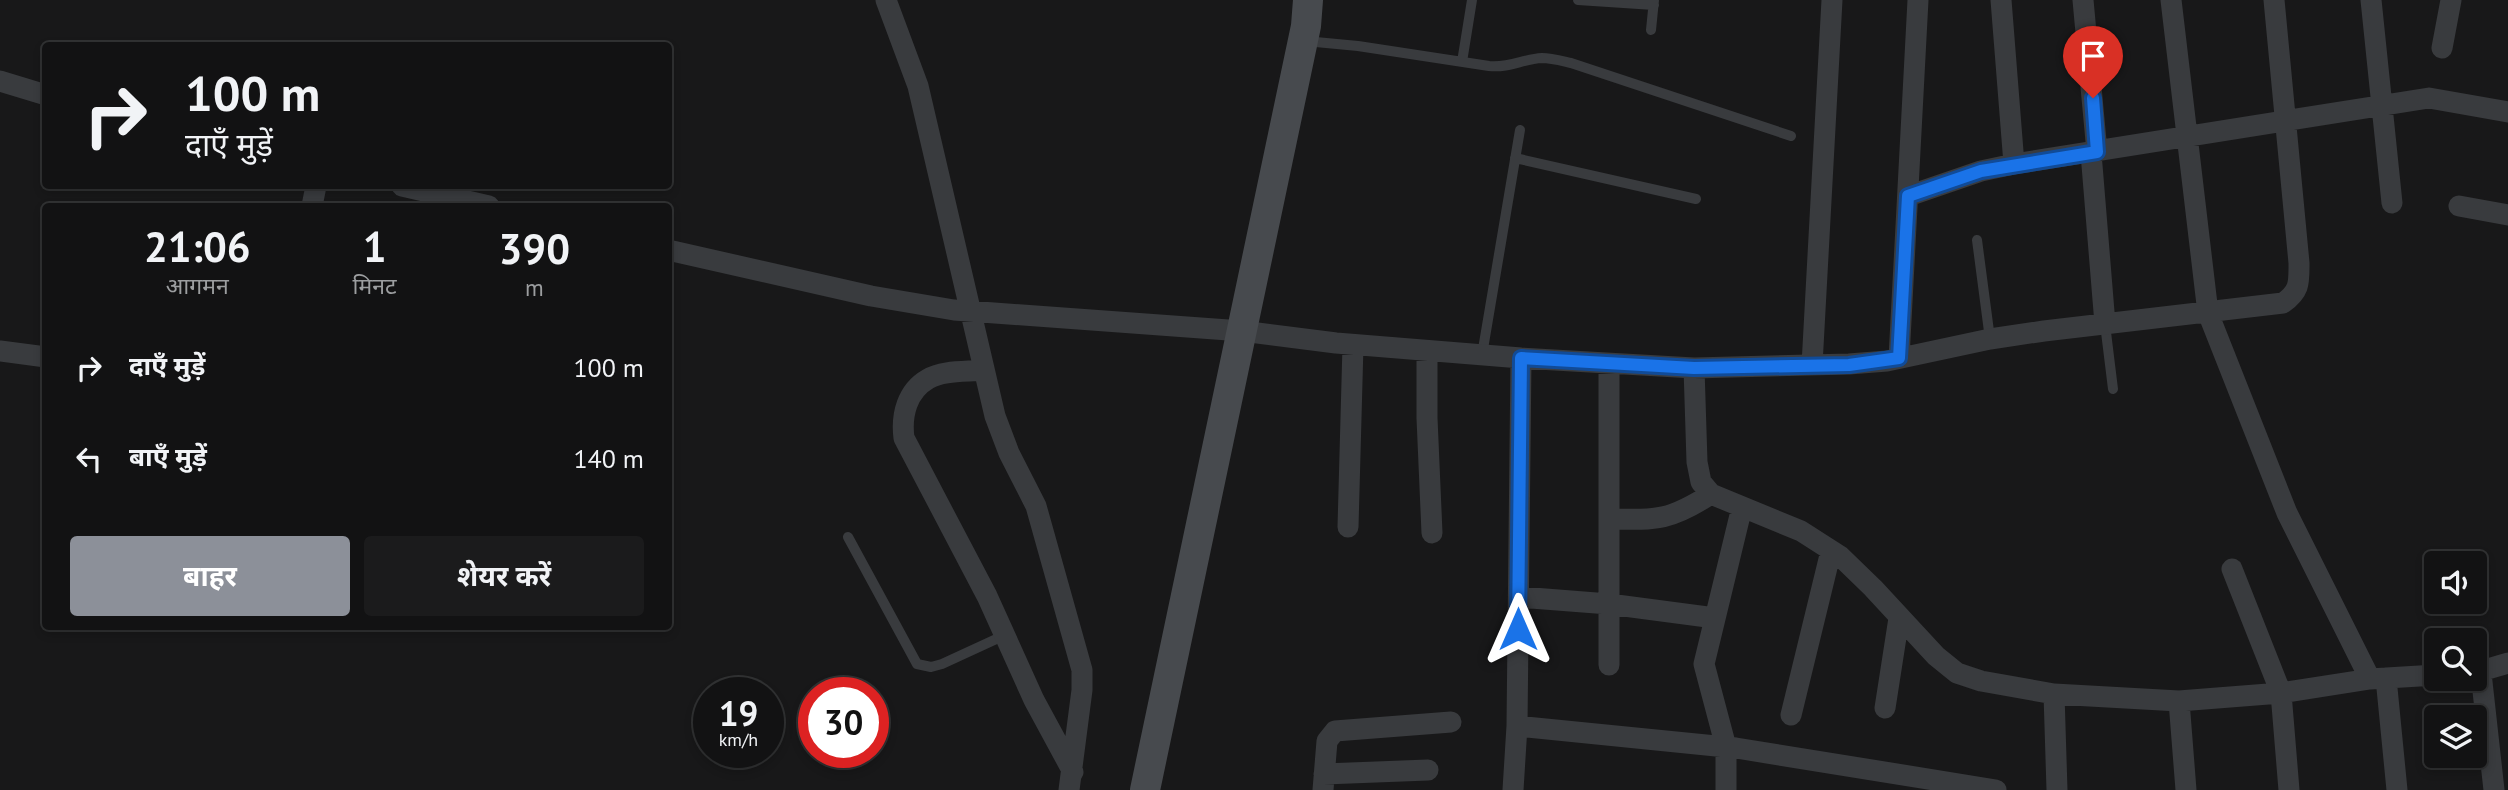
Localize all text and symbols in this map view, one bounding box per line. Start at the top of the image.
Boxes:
pin [2063,26,2123,98]
icon: arrive [2074,37,2112,75]
text: 100 m [185,61,320,125]
icon: right [70,70,161,161]
text: दाएँ मुड़ें [185,123,273,165]
text: 21:06 [144,219,251,274]
text: 1 [363,219,386,274]
text: 390 [499,221,570,276]
text: आगमन [166,271,229,300]
text: मिनट [353,271,397,300]
text: m [525,273,544,302]
icon: right [70,349,108,387]
text: दाएँ मुड़ें [129,349,205,382]
text: 100 m [573,351,644,384]
icon: left [70,440,108,478]
text: बाएँ मुड़ें [129,440,207,473]
text: 140 m [573,442,644,475]
button: बाहर [70,536,350,616]
button: शेयर करें [364,536,644,616]
map controls [2424,551,2487,768]
button: sound [2424,551,2487,614]
position arrow [1481,592,1555,666]
button: search [2424,628,2487,691]
speed limit sign: 30 [798,677,889,768]
text: 19 [719,690,758,736]
button: layers [2424,705,2487,768]
text: km/h [719,728,758,751]

